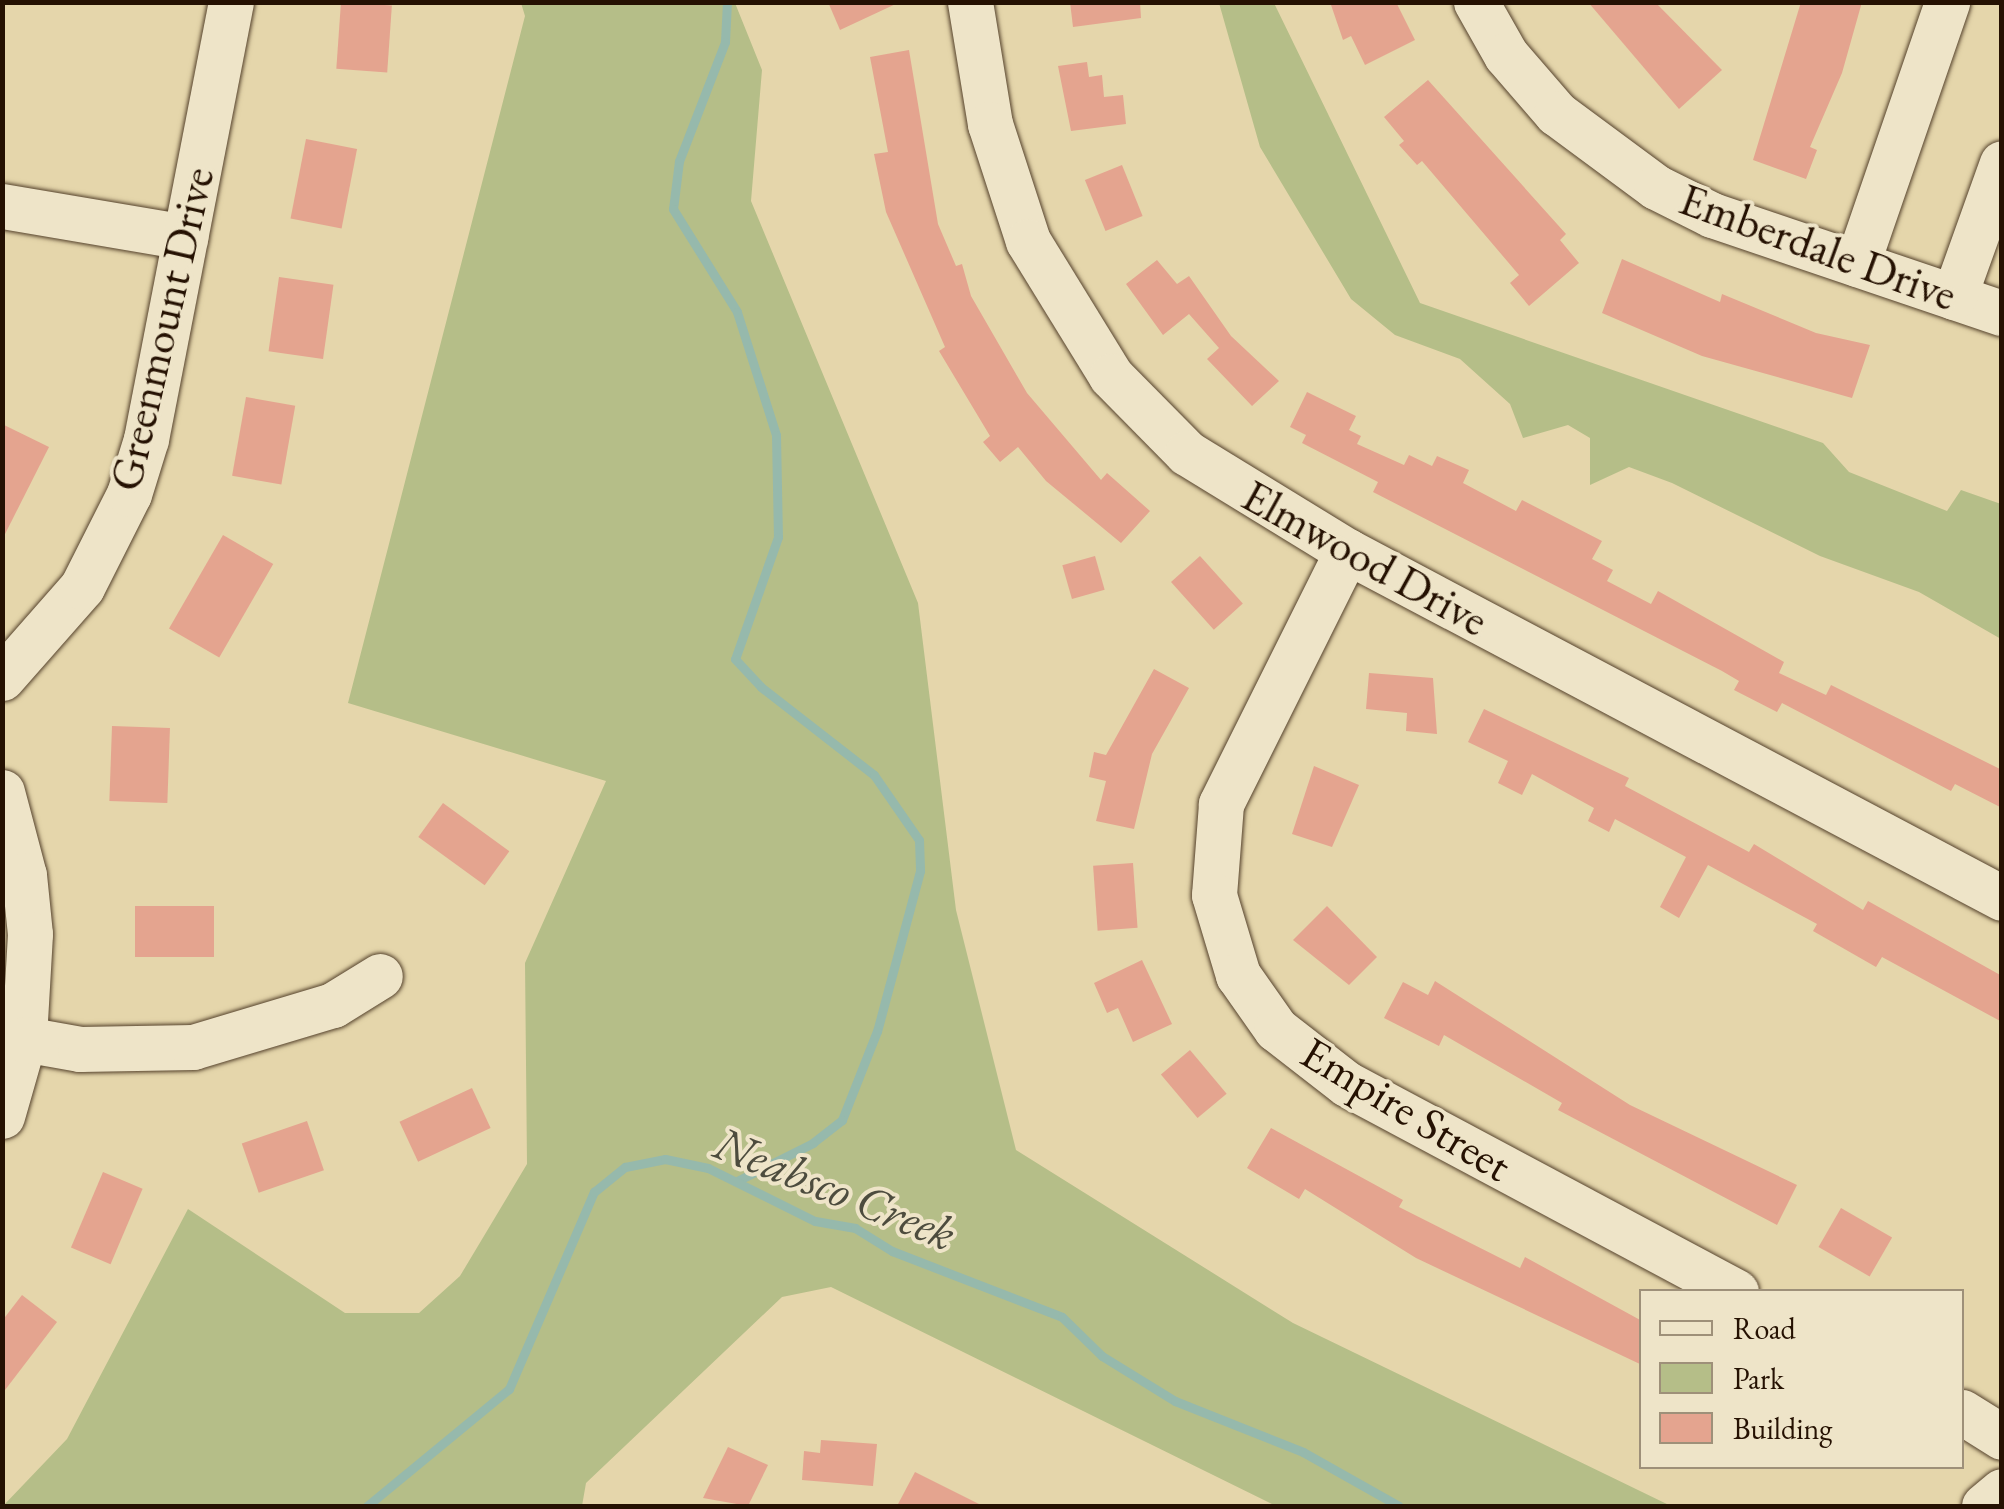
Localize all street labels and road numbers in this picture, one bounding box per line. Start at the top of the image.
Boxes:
street label: Greenmount Drive [99,162,225,496]
street label: Emberdale Drive [1672,172,1964,322]
street label: Elmwood Drive [1233,468,1497,648]
street label: Empire Street [1291,1025,1521,1193]

